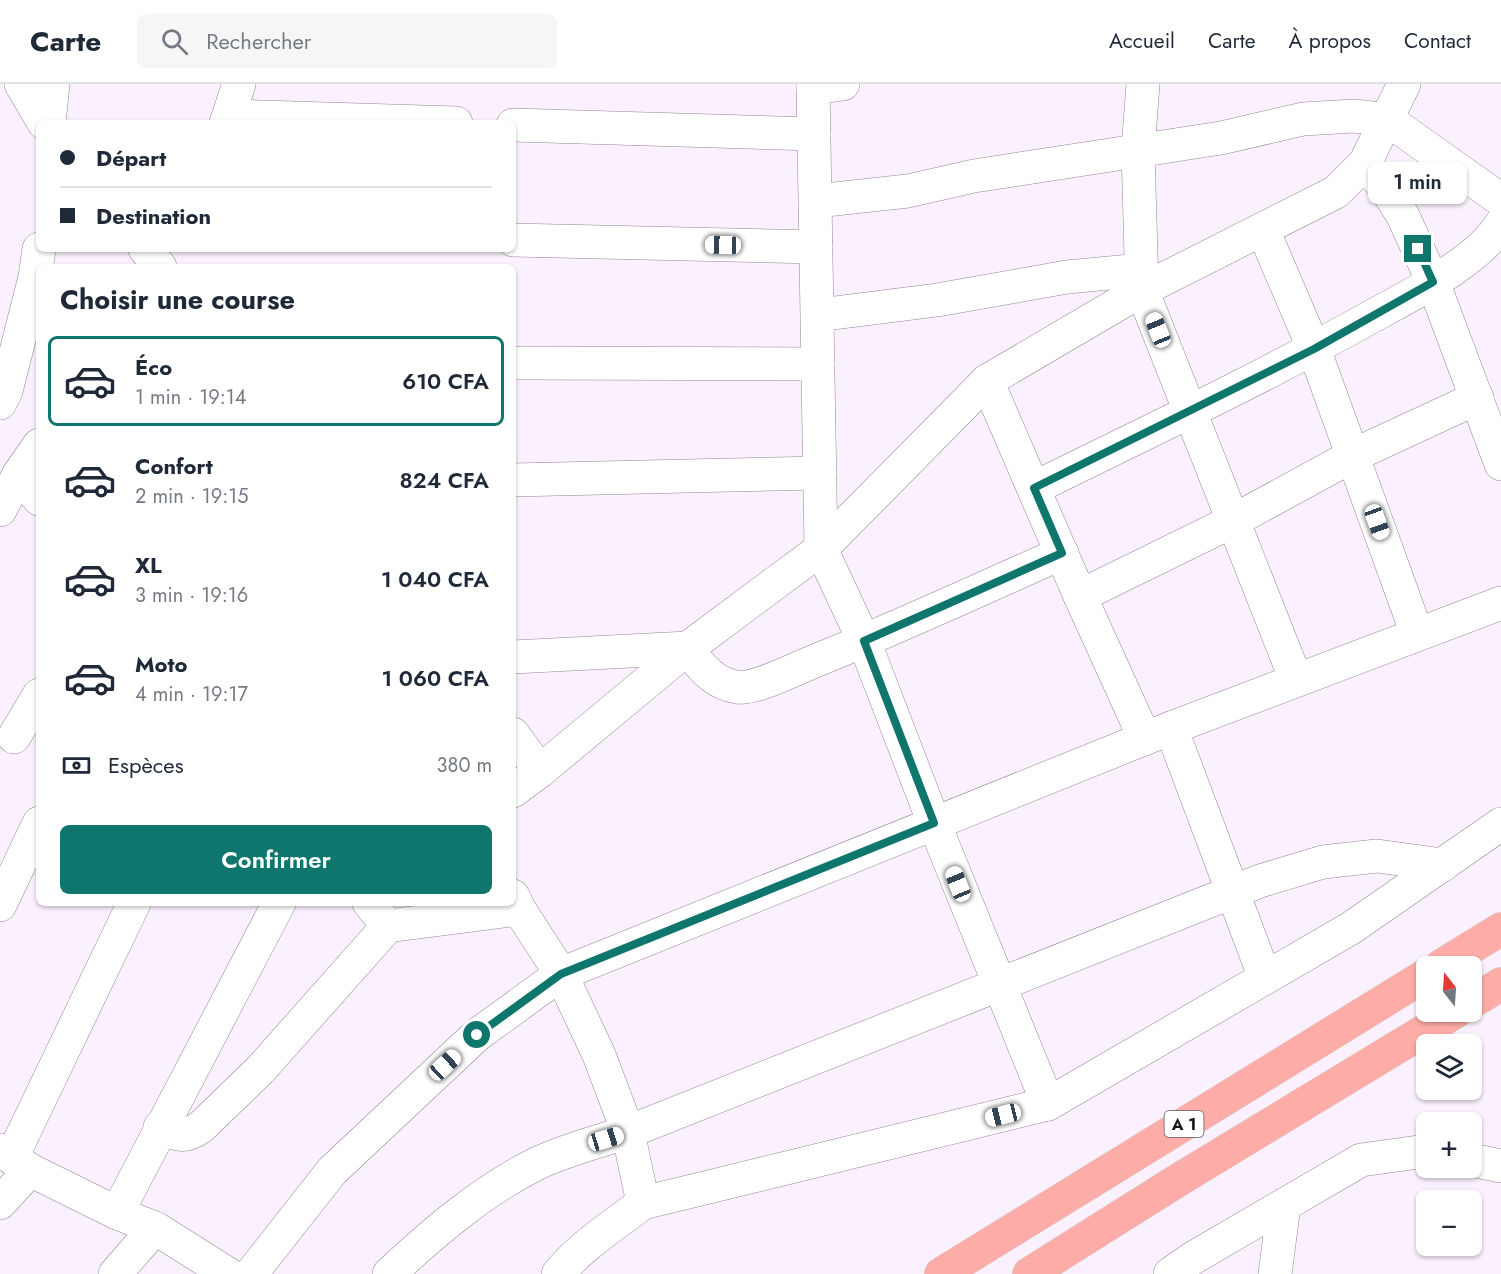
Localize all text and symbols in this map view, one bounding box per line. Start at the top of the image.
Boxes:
search box [137,14,557,68]
text: Carte [30,21,101,62]
icon: search [158,25,191,58]
text: Rechercher [206,25,311,57]
text: Accueil [1109,26,1175,56]
text: Carte [1208,26,1256,56]
text: À propos [1289,26,1371,56]
text: Contact [1404,26,1471,56]
text: Départ [96,142,166,174]
callout: 1 min [1368,162,1468,204]
text: 1 min [1393,168,1442,197]
text: Destination [96,200,211,232]
route end [1404,235,1431,262]
car [705,236,741,254]
text: Choisir une course [60,280,295,319]
car [1143,310,1173,350]
text: Éco [135,351,172,383]
icon: car [63,354,117,408]
text: 610 CFA [402,365,489,397]
text: 1 min · 19:14 [135,383,246,412]
text: Confort [135,450,213,482]
icon: car [63,453,117,507]
text: 824 CFA [400,464,489,496]
text: 2 min · 19:15 [135,482,248,511]
car [1362,502,1392,542]
text: XL [135,549,162,581]
icon: car [63,552,117,606]
text: 1 040 CFA [381,563,489,595]
text: 3 min · 19:16 [135,581,248,610]
text: Moto [135,648,188,680]
icon: car [63,651,117,705]
text: 1 060 CFA [381,662,489,694]
text: 4 min · 19:17 [135,680,248,709]
icon: cash [60,749,93,782]
text: Espèces [108,749,184,781]
text: 380 m [437,751,492,780]
button: Confirmer [60,825,492,894]
car [943,864,973,904]
north arrow [1416,956,1482,1022]
map controls [1416,956,1482,1256]
route start [463,1021,490,1048]
button: layers [1416,1034,1482,1100]
car [426,1046,464,1084]
car [983,1102,1023,1128]
road number: A 1 [1164,1111,1204,1137]
button: + [1416,1112,1482,1178]
car [586,1125,626,1153]
button: − [1416,1190,1482,1256]

